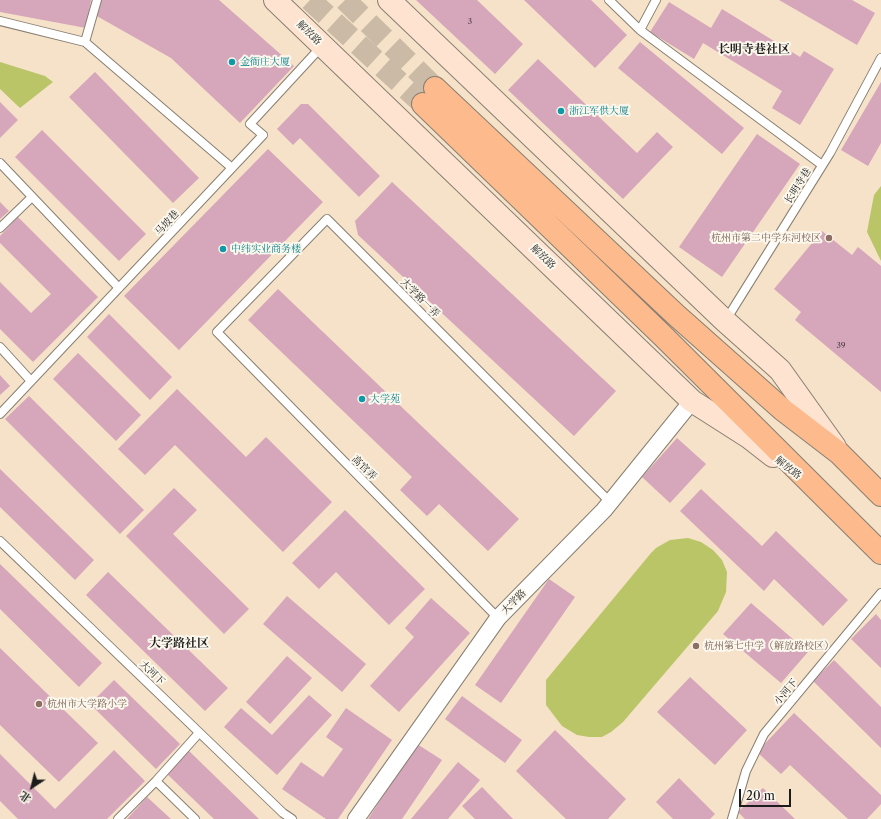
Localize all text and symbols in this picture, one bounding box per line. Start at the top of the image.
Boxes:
house number: 3 [468,17,472,27]
street label: 解放路 [294,18,324,48]
district label: 长明寺巷社区 [718,43,790,57]
place label: 金衙庄大厦 [240,56,290,68]
marker: 金衙庄大厦 [227,57,237,67]
place label: 浙江军供大厦 [569,105,629,117]
marker: 浙江军供大厦 [556,106,566,116]
street label: 长明寺巷 [782,166,814,206]
street label: 马坡巷 [152,208,182,238]
place label: 杭州市第二中学东河校区 [711,232,821,244]
marker: 杭州市第二中学东河校区 [824,233,834,243]
street label: 解放路 [528,242,558,272]
place label: 中纬实业商务楼 [231,243,301,255]
marker: 中纬实业商务楼 [218,244,228,254]
street label: 大学路一弄 [398,276,442,320]
house number: 39 [836,341,846,351]
place label: 大学苑 [370,393,400,405]
marker: 大学苑 [357,394,367,404]
street label: 高官弄 [349,453,379,483]
street label: 解放路 [772,454,804,482]
street label: 大学路 [499,587,529,617]
district label: 大学路社区 [149,637,209,651]
place label: 杭州第七中学（解放路校区） [704,640,834,652]
marker: 杭州第七中学（解放路校区） [691,641,701,651]
street label: 大河下 [137,658,167,688]
street label: 小河下 [772,677,800,707]
place label: 杭州市大学路小学 [47,698,127,710]
marker: 杭州市大学路小学 [34,699,44,709]
north arrow [12,767,52,807]
scale bar [741,781,793,807]
text: 北 [17,788,34,806]
text: 20 m [746,788,775,803]

